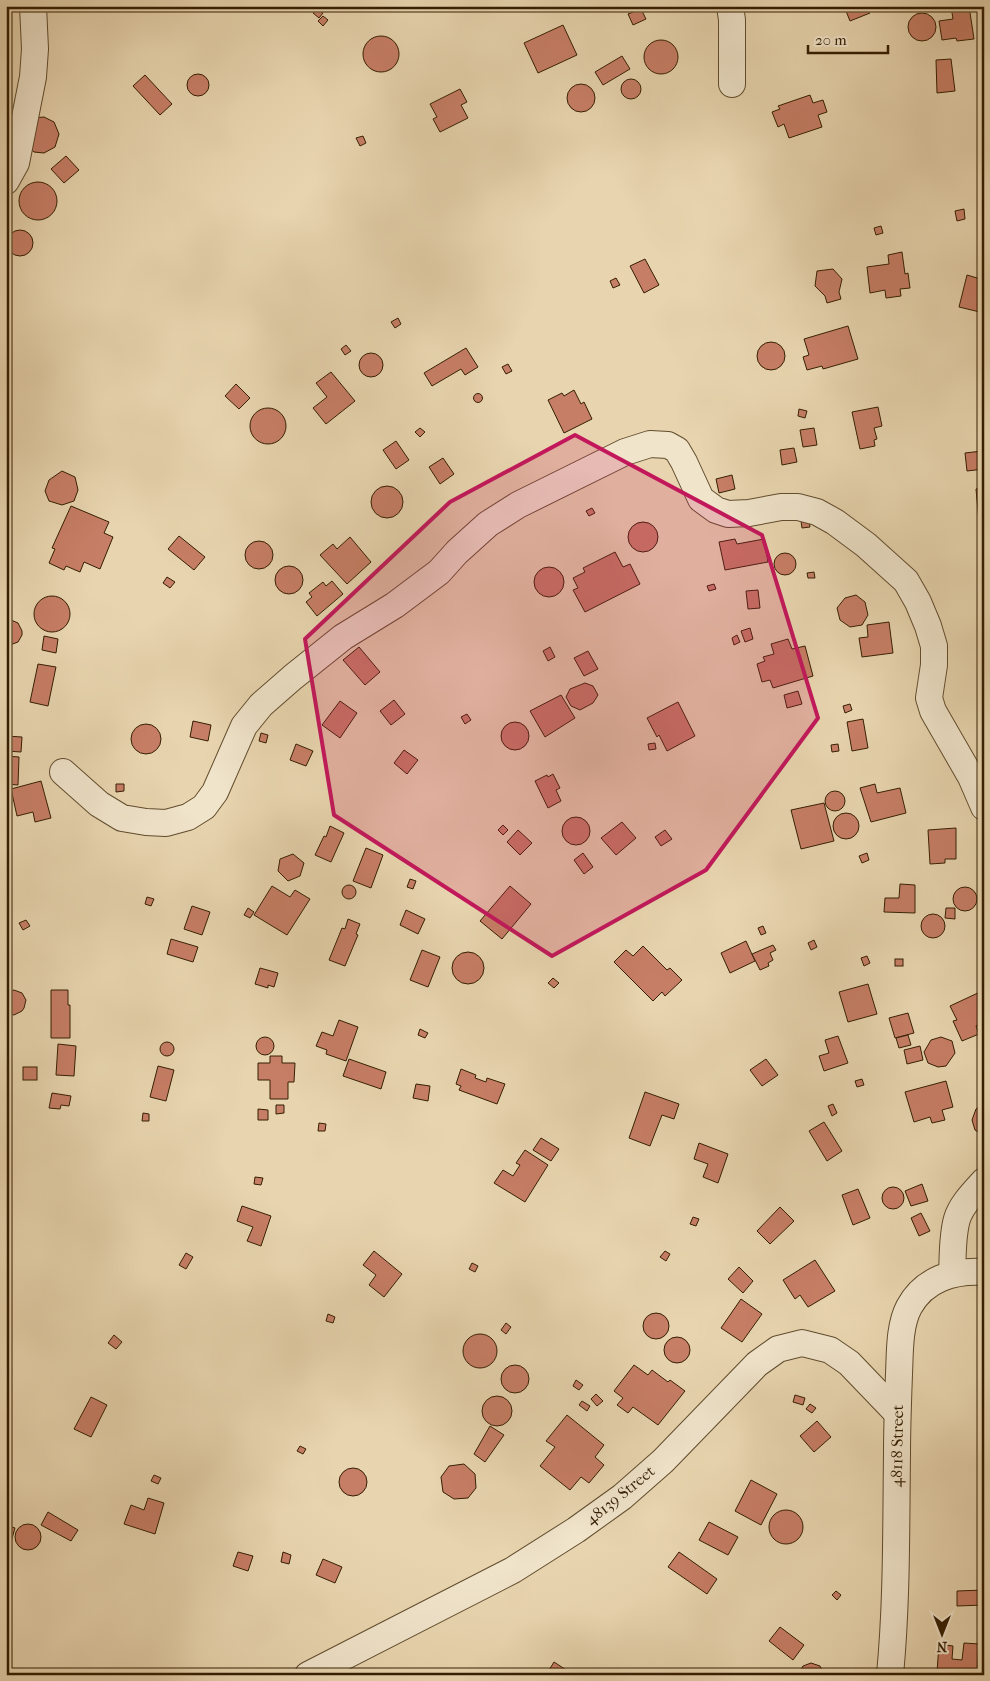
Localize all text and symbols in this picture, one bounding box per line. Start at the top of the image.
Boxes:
scale bar [808,22,888,54]
text: 20 m [815,31,847,49]
street label: 48118 Street [887,1404,907,1487]
street label: 48139 Street [581,1461,659,1529]
north arrow [918,1608,968,1658]
text: N [936,1638,947,1655]

